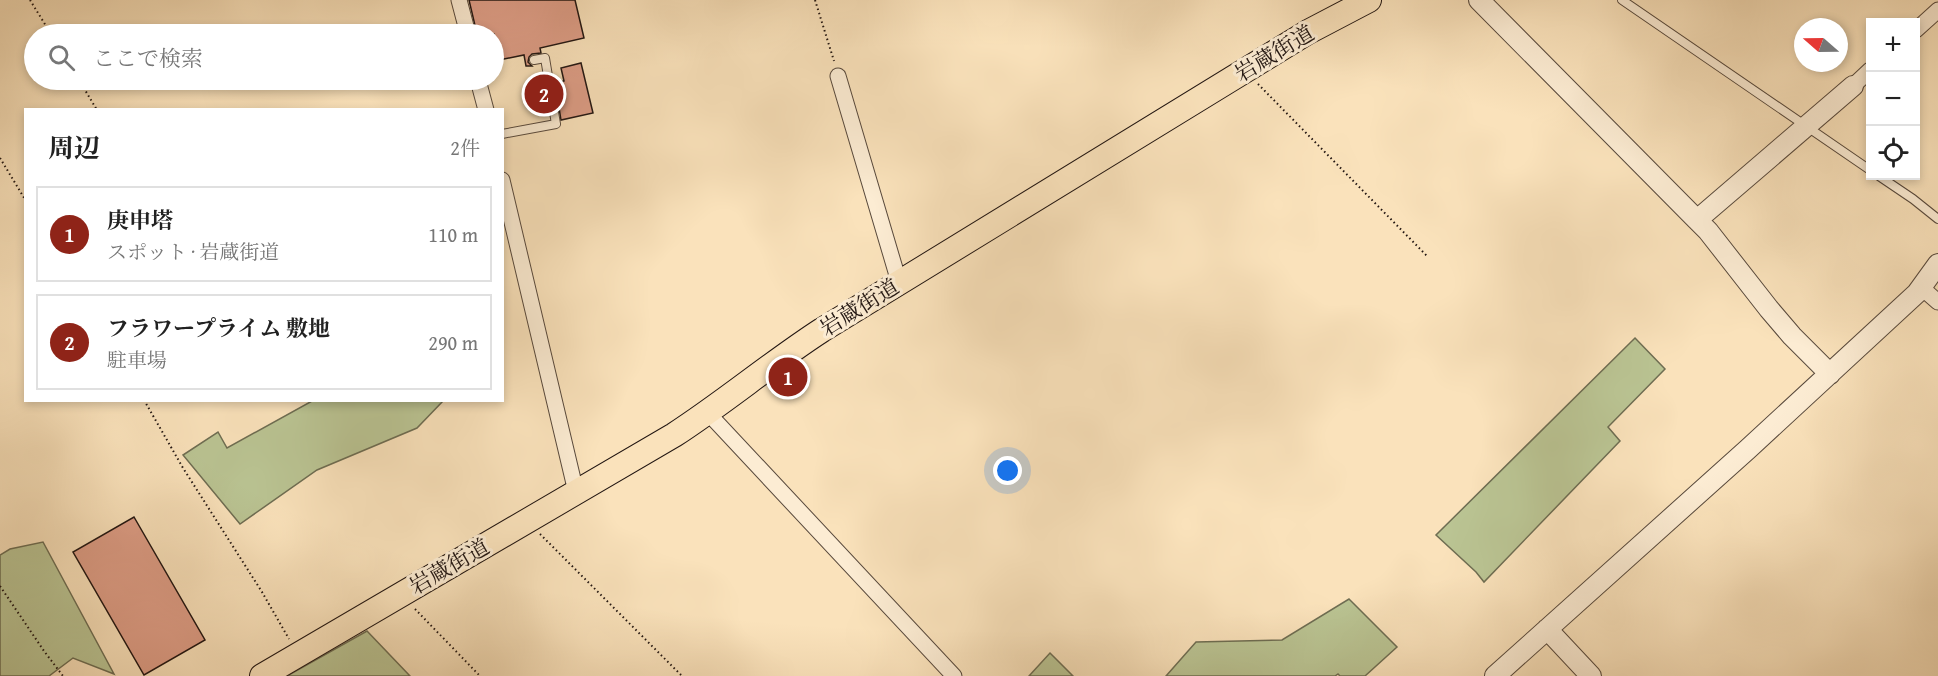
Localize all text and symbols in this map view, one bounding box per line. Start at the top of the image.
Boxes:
street label: 岩蔵街道 [1228,17,1320,89]
north arrow [1794,18,1848,72]
map controls [1866,18,1920,180]
button: + [1866,18,1920,72]
search box [24,24,504,90]
icon: search [45,41,78,74]
text: ここで検索 [93,42,203,74]
pin: 2 [524,72,564,116]
button: − [1866,72,1920,126]
button: locate [1866,126,1920,180]
text: 周辺 [48,128,100,167]
text: 2件 [450,133,480,162]
text: 庚申塔 [107,204,173,236]
text: 1 [64,220,75,249]
text: 110 m [428,220,478,249]
text: スポット · 岩蔵街道 [107,237,279,266]
street label: 岩蔵街道 [813,270,905,344]
text: フラワープライム 敷地 [107,312,330,344]
text: 2 [64,328,75,357]
text: 290 m [428,328,478,357]
text: 駐車場 [107,345,167,374]
pin: 1 [768,354,808,400]
your location [993,456,1022,485]
street label: 岩蔵街道 [403,530,495,602]

